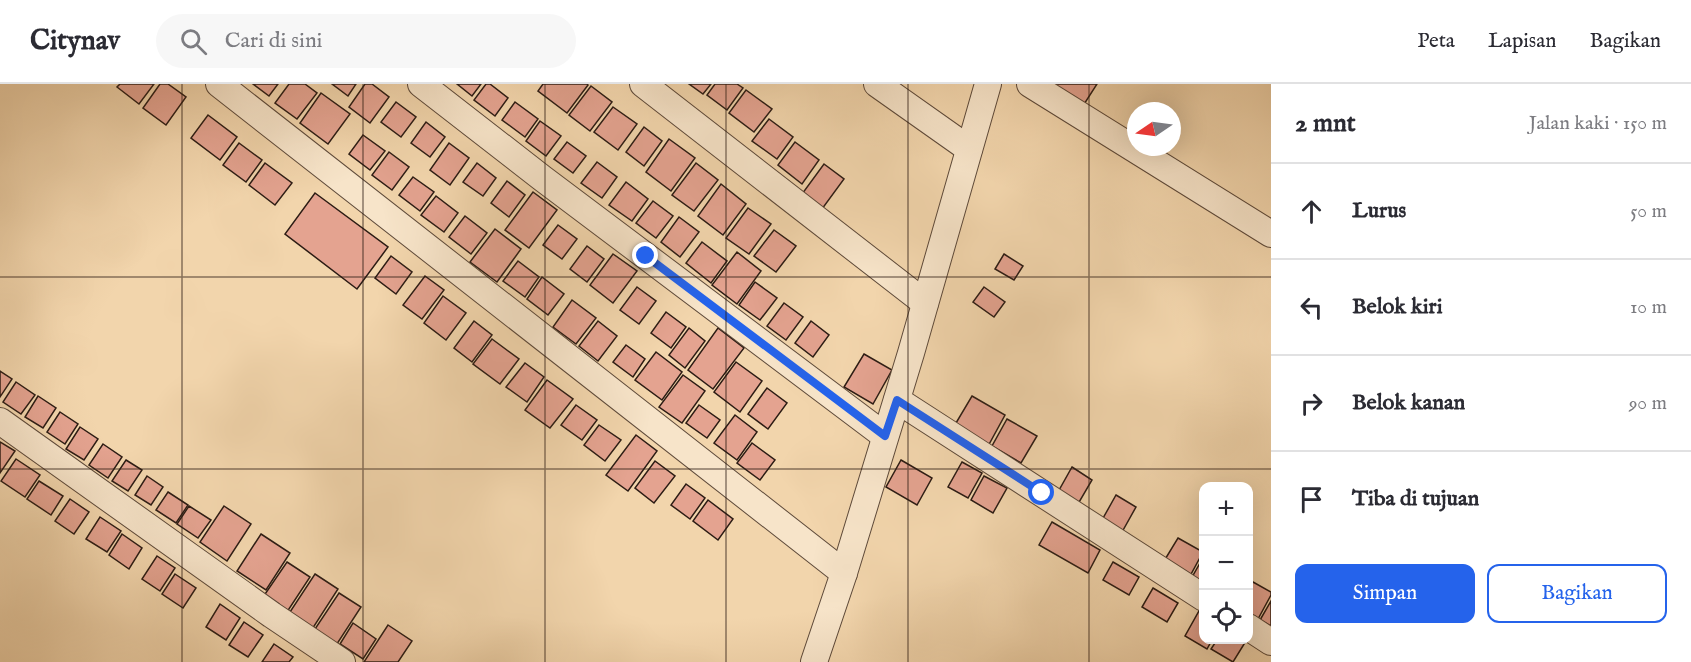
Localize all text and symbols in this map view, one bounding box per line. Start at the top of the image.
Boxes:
search box [156,14,576,68]
text: Citynav [30,24,120,59]
icon: search [177,25,210,58]
text: Cari di sini [225,27,323,55]
text: Peta [1417,28,1455,55]
text: Lapisan [1488,28,1557,55]
text: Bagikan [1590,28,1661,55]
north arrow [1127,102,1181,156]
text: 2 mnt [1295,107,1356,140]
text: Jalan kaki · 150 m [1529,111,1667,136]
icon: ahead [1295,195,1328,228]
text: Lurus [1352,197,1406,225]
text: 50 m [1630,199,1667,224]
route end [632,242,658,268]
icon: left [1295,291,1328,324]
text: Belok kiri [1352,293,1443,321]
text: 10 m [1630,295,1667,320]
icon: right [1295,387,1328,420]
text: Belok kanan [1352,389,1465,417]
text: 90 m [1629,391,1667,416]
route start [1028,479,1054,505]
map controls [1199,482,1253,644]
button: + [1199,482,1253,536]
icon: arrive [1295,483,1328,516]
text: Tiba di tujuan [1352,485,1479,513]
button: − [1199,536,1253,590]
button: Simpan [1295,564,1475,623]
button: Bagikan [1487,564,1667,623]
button: locate [1199,590,1253,644]

